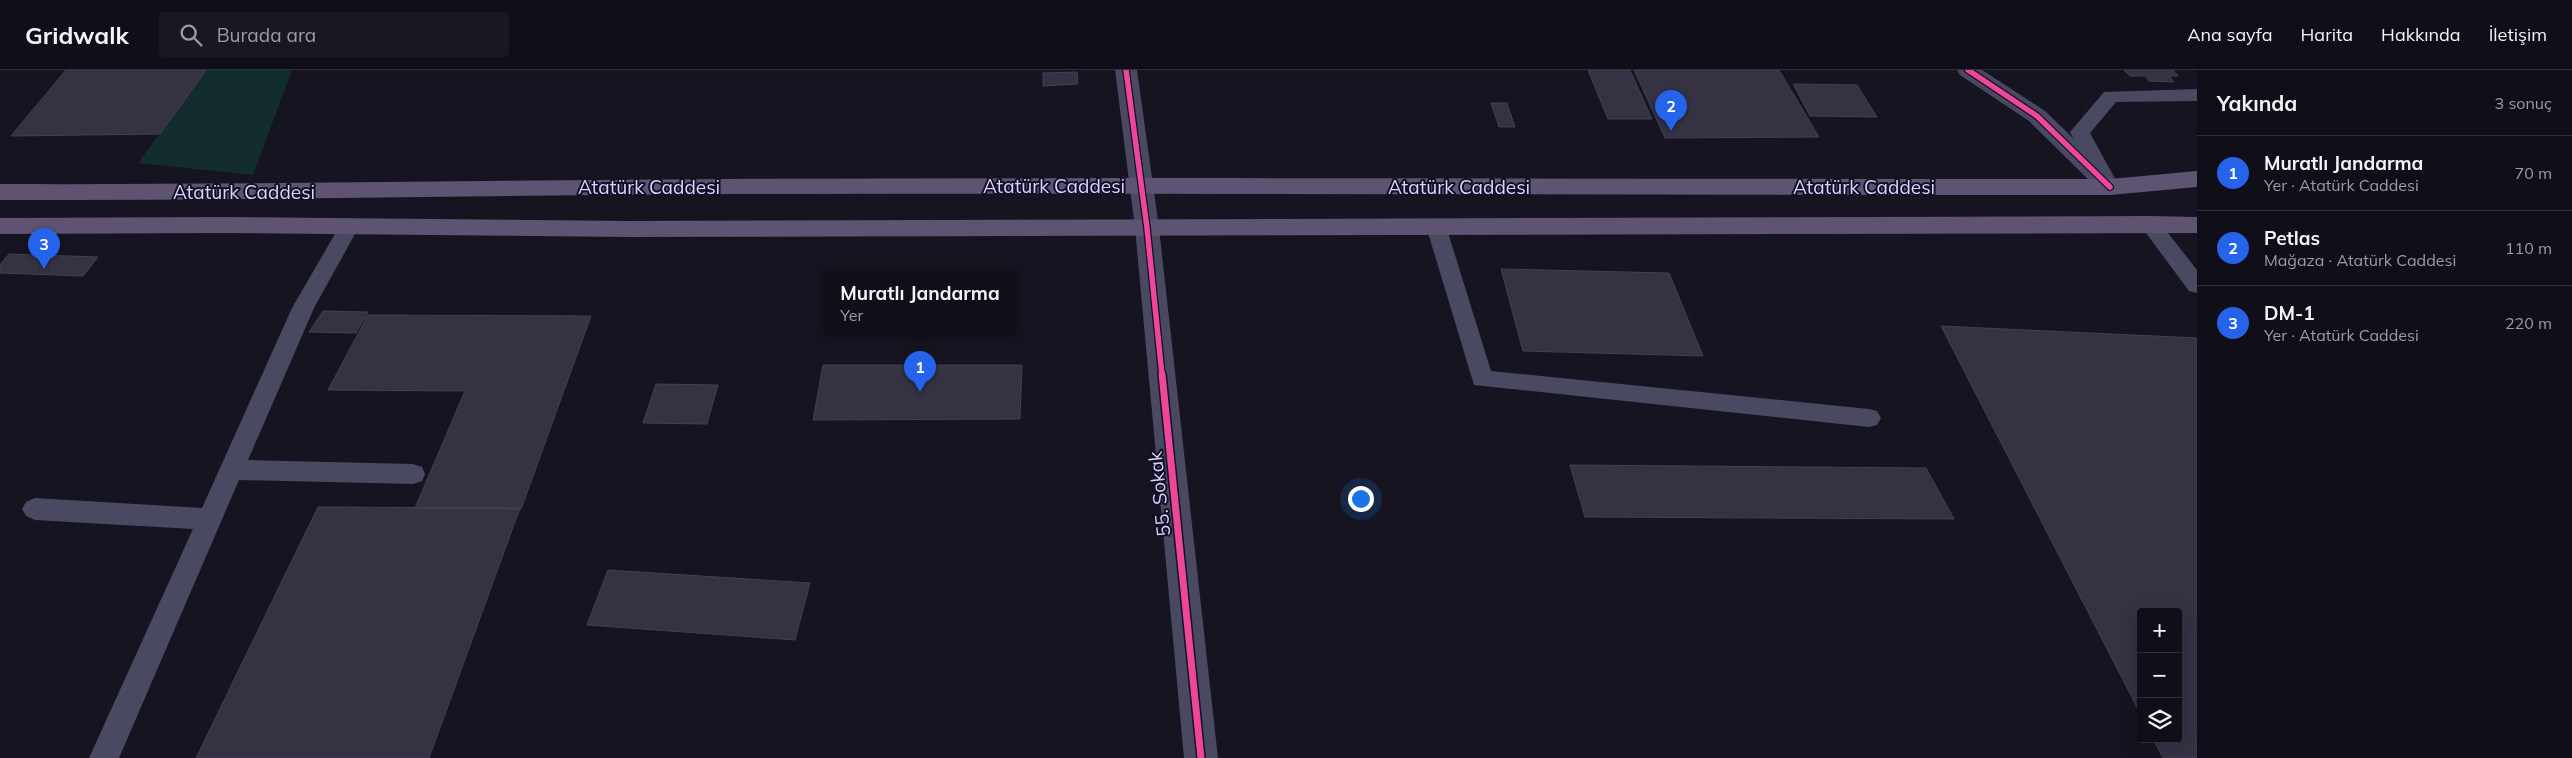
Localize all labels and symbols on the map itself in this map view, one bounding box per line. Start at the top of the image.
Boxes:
pin: 2 [1655,90,1687,131]
street label: Atatürk Caddesi [983,174,1125,198]
street label: Atatürk Caddesi [578,175,720,199]
street label: Atatürk Caddesi [1388,175,1530,199]
street label: Atatürk Caddesi [1793,175,1935,199]
street label: Atatürk Caddesi [173,180,315,204]
pin: 3 [28,228,60,269]
pin: 1 [904,351,936,392]
street label: 55. Sokak [1143,450,1175,538]
your location [1348,486,1374,512]

